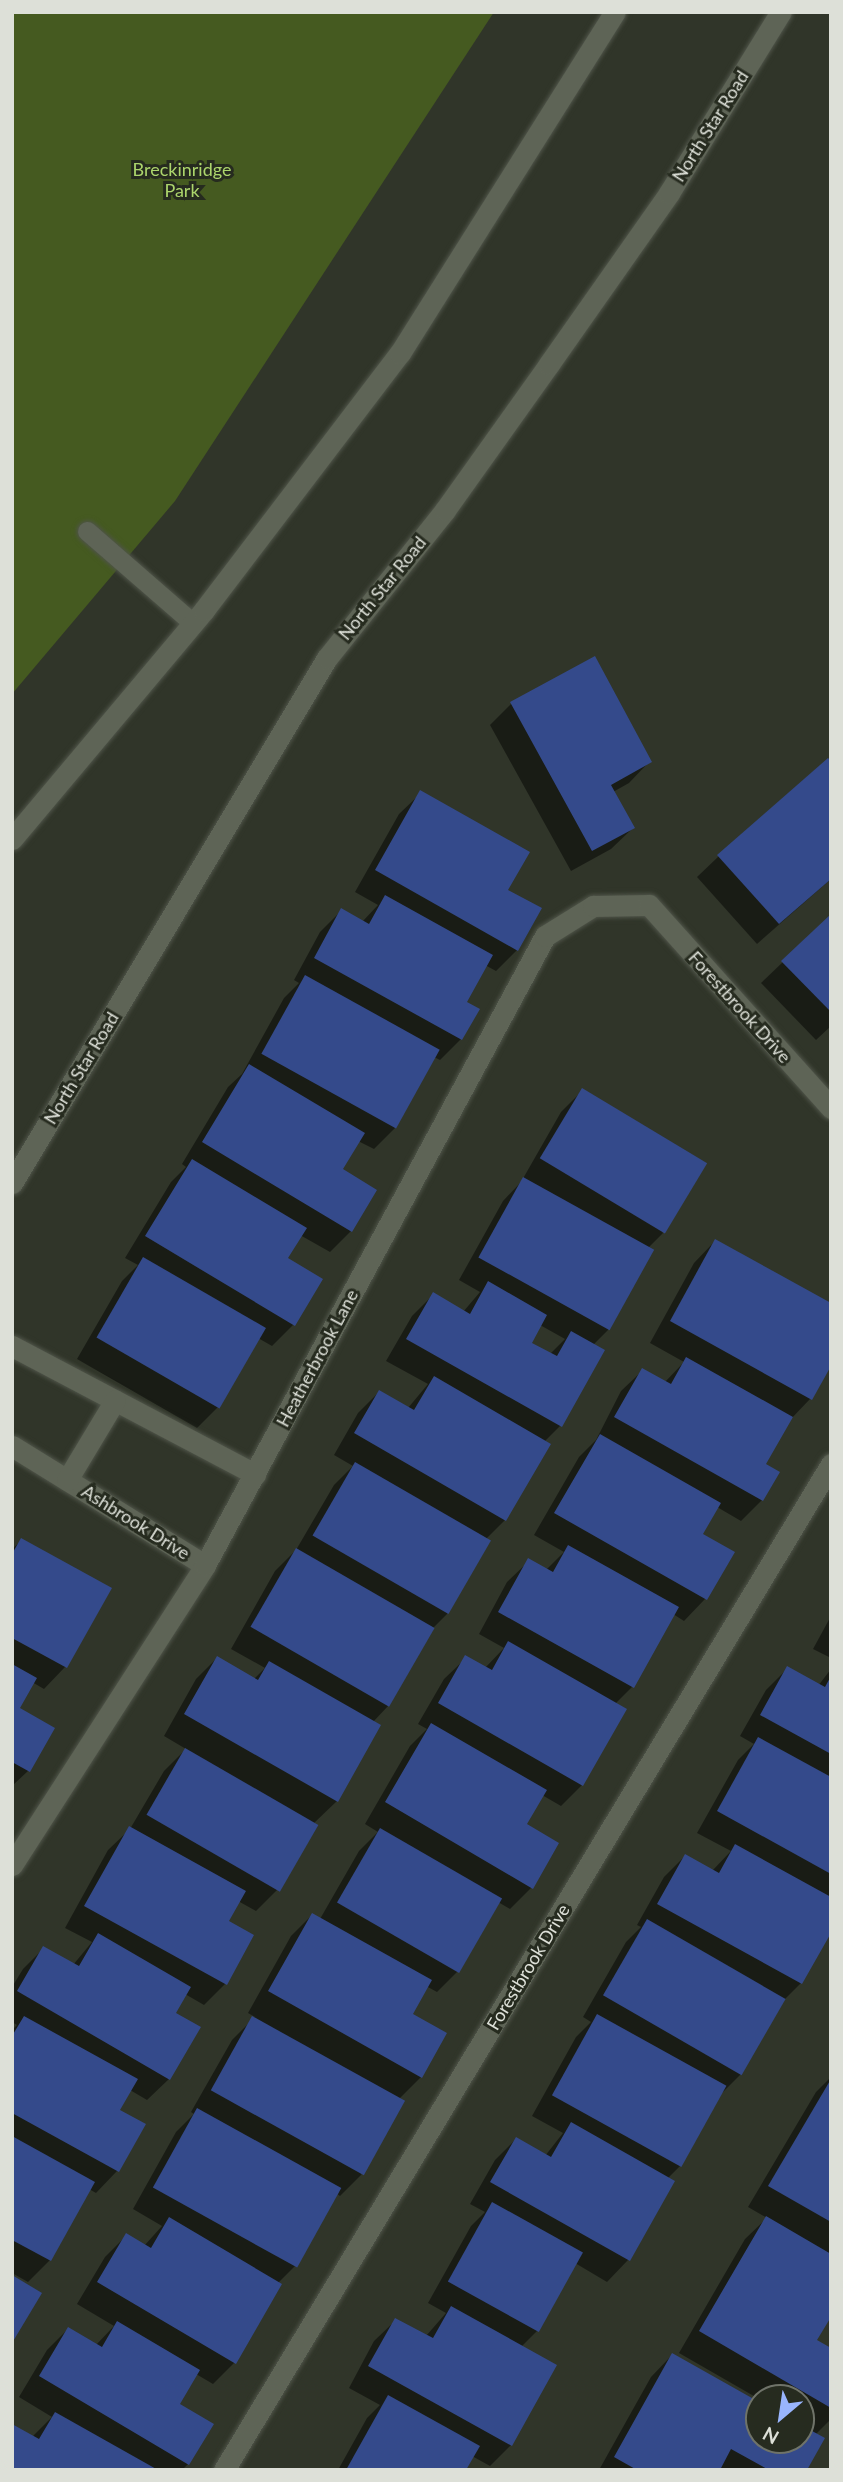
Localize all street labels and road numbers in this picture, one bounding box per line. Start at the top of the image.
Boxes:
street label: North Star Road [667,66,753,186]
street label: North Star Road [334,532,430,644]
street label: Forestbrook Drive [684,947,796,1067]
street label: North Star Road [39,1008,123,1128]
street label: Heatherbrook Lane [272,1286,362,1430]
street label: Ashbrook Drive [78,1480,194,1564]
street label: Forestbrook Drive [482,1900,574,2034]

